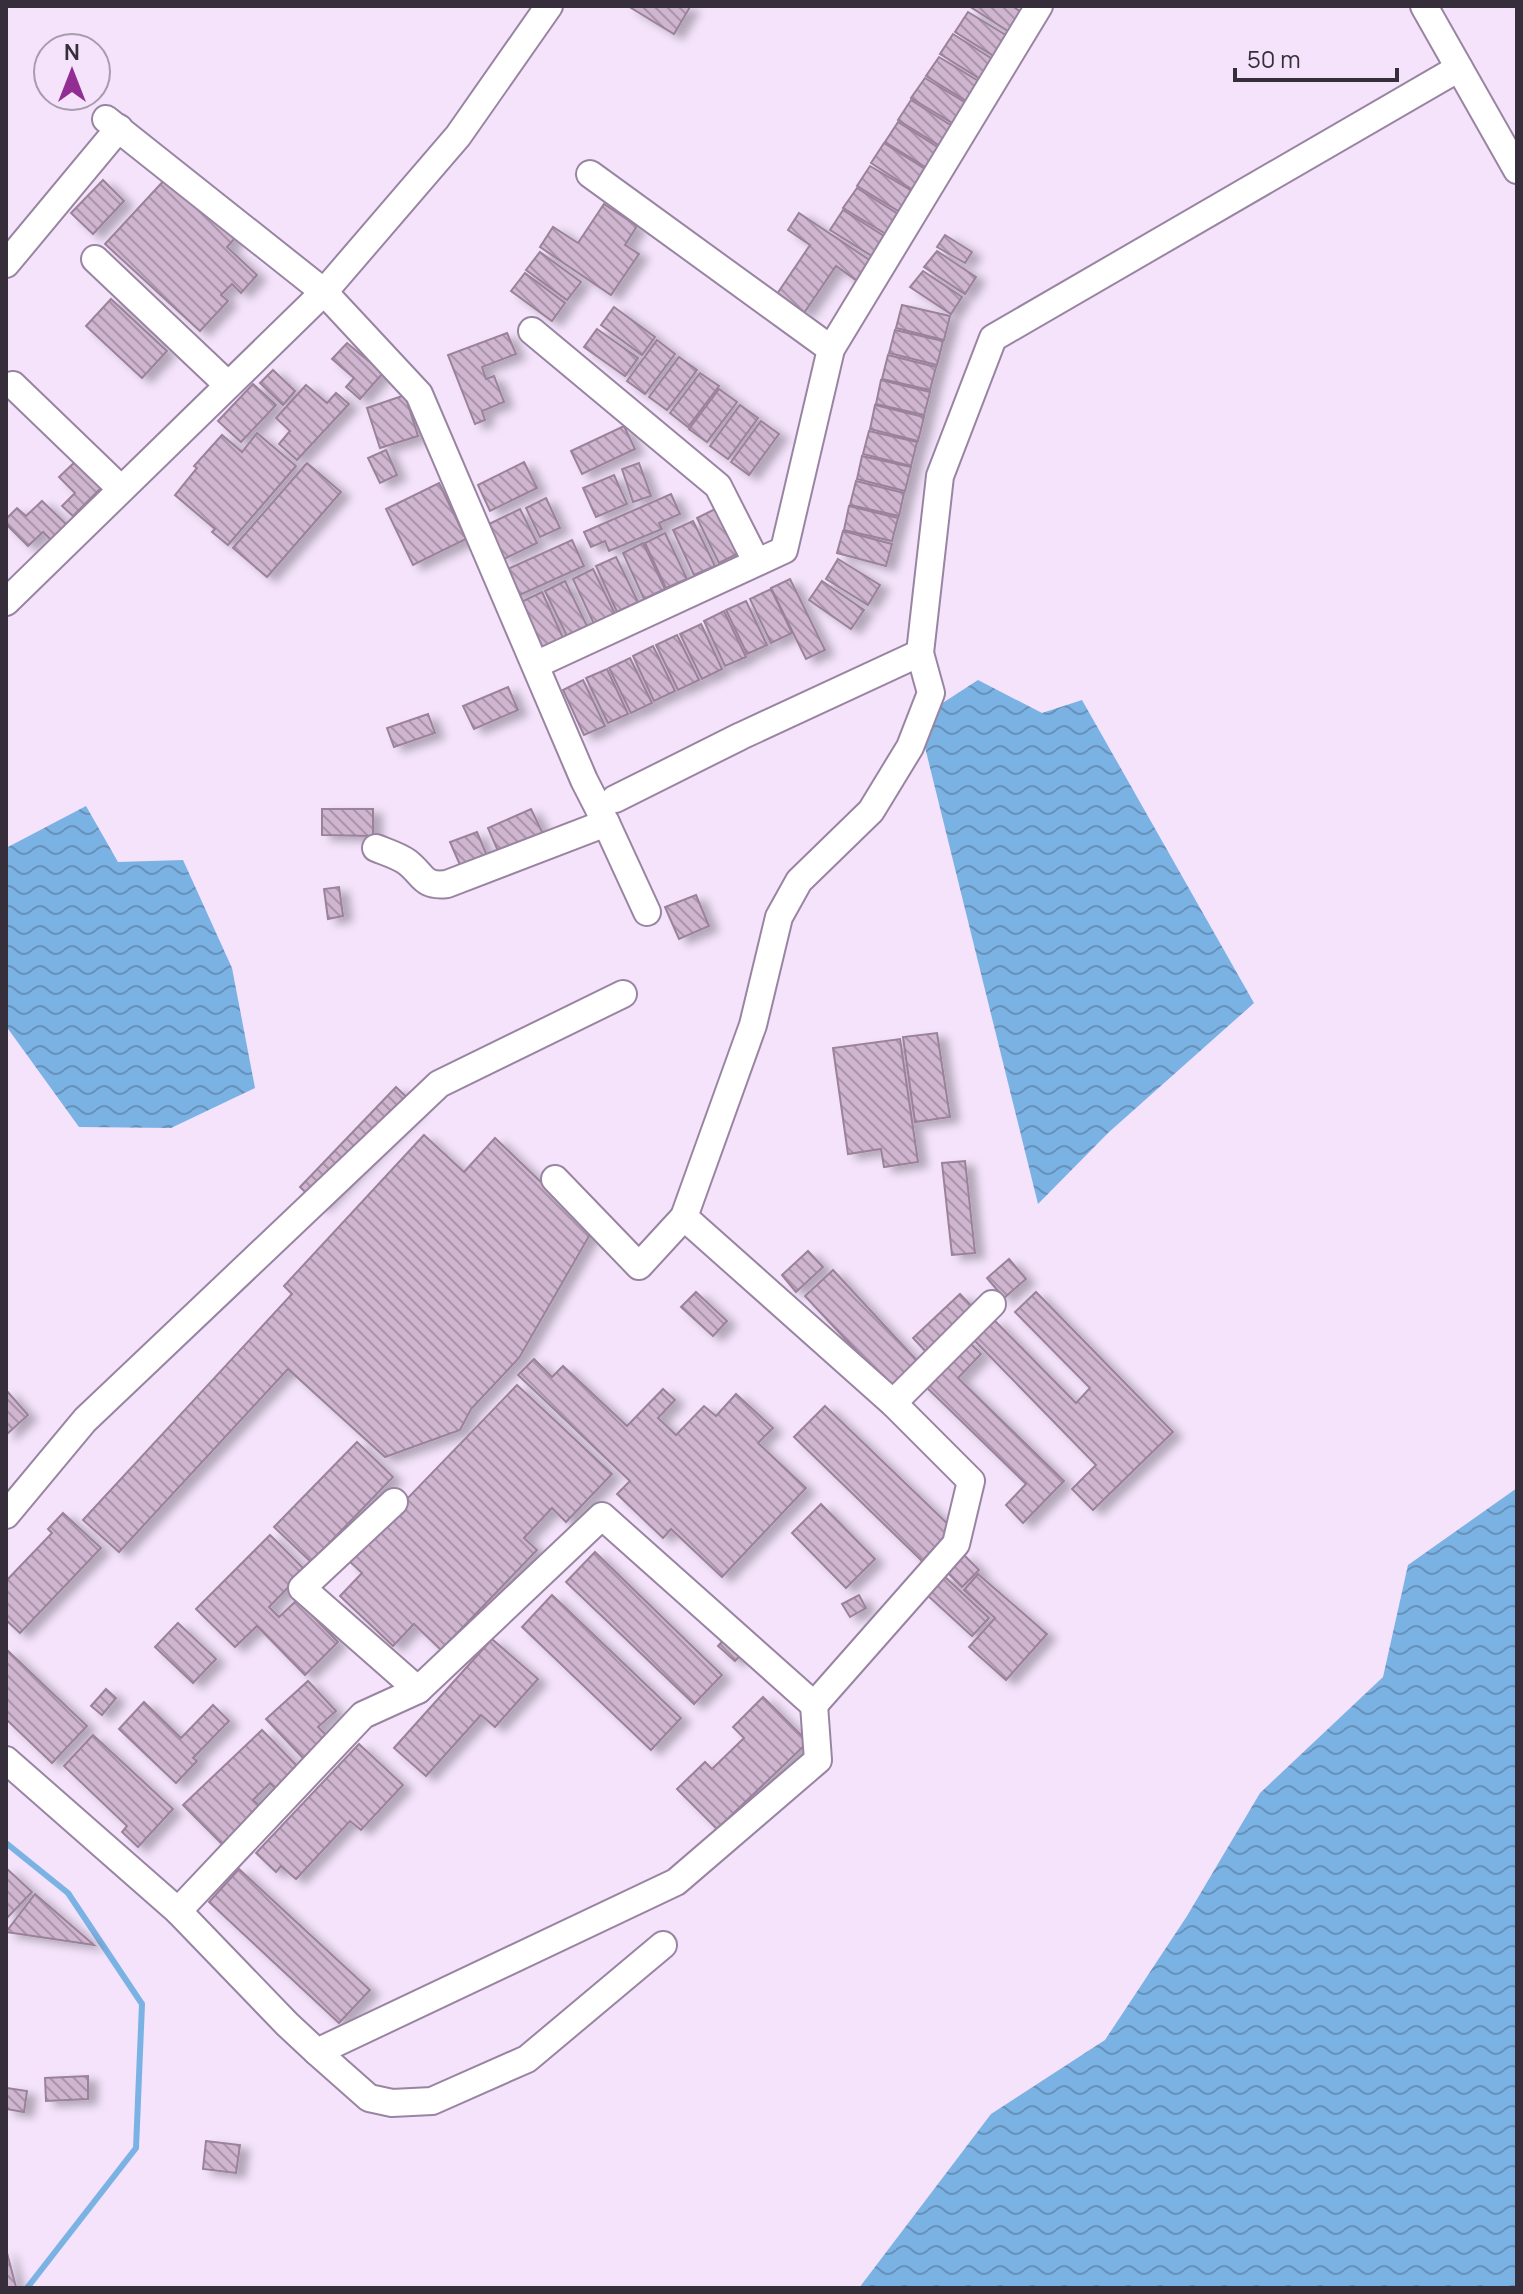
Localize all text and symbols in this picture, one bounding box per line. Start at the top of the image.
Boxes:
north arrow [32,32,112,112]
scale bar [1235,32,1397,82]
text: N [64,37,80,67]
text: 50 m [1247,42,1301,75]

